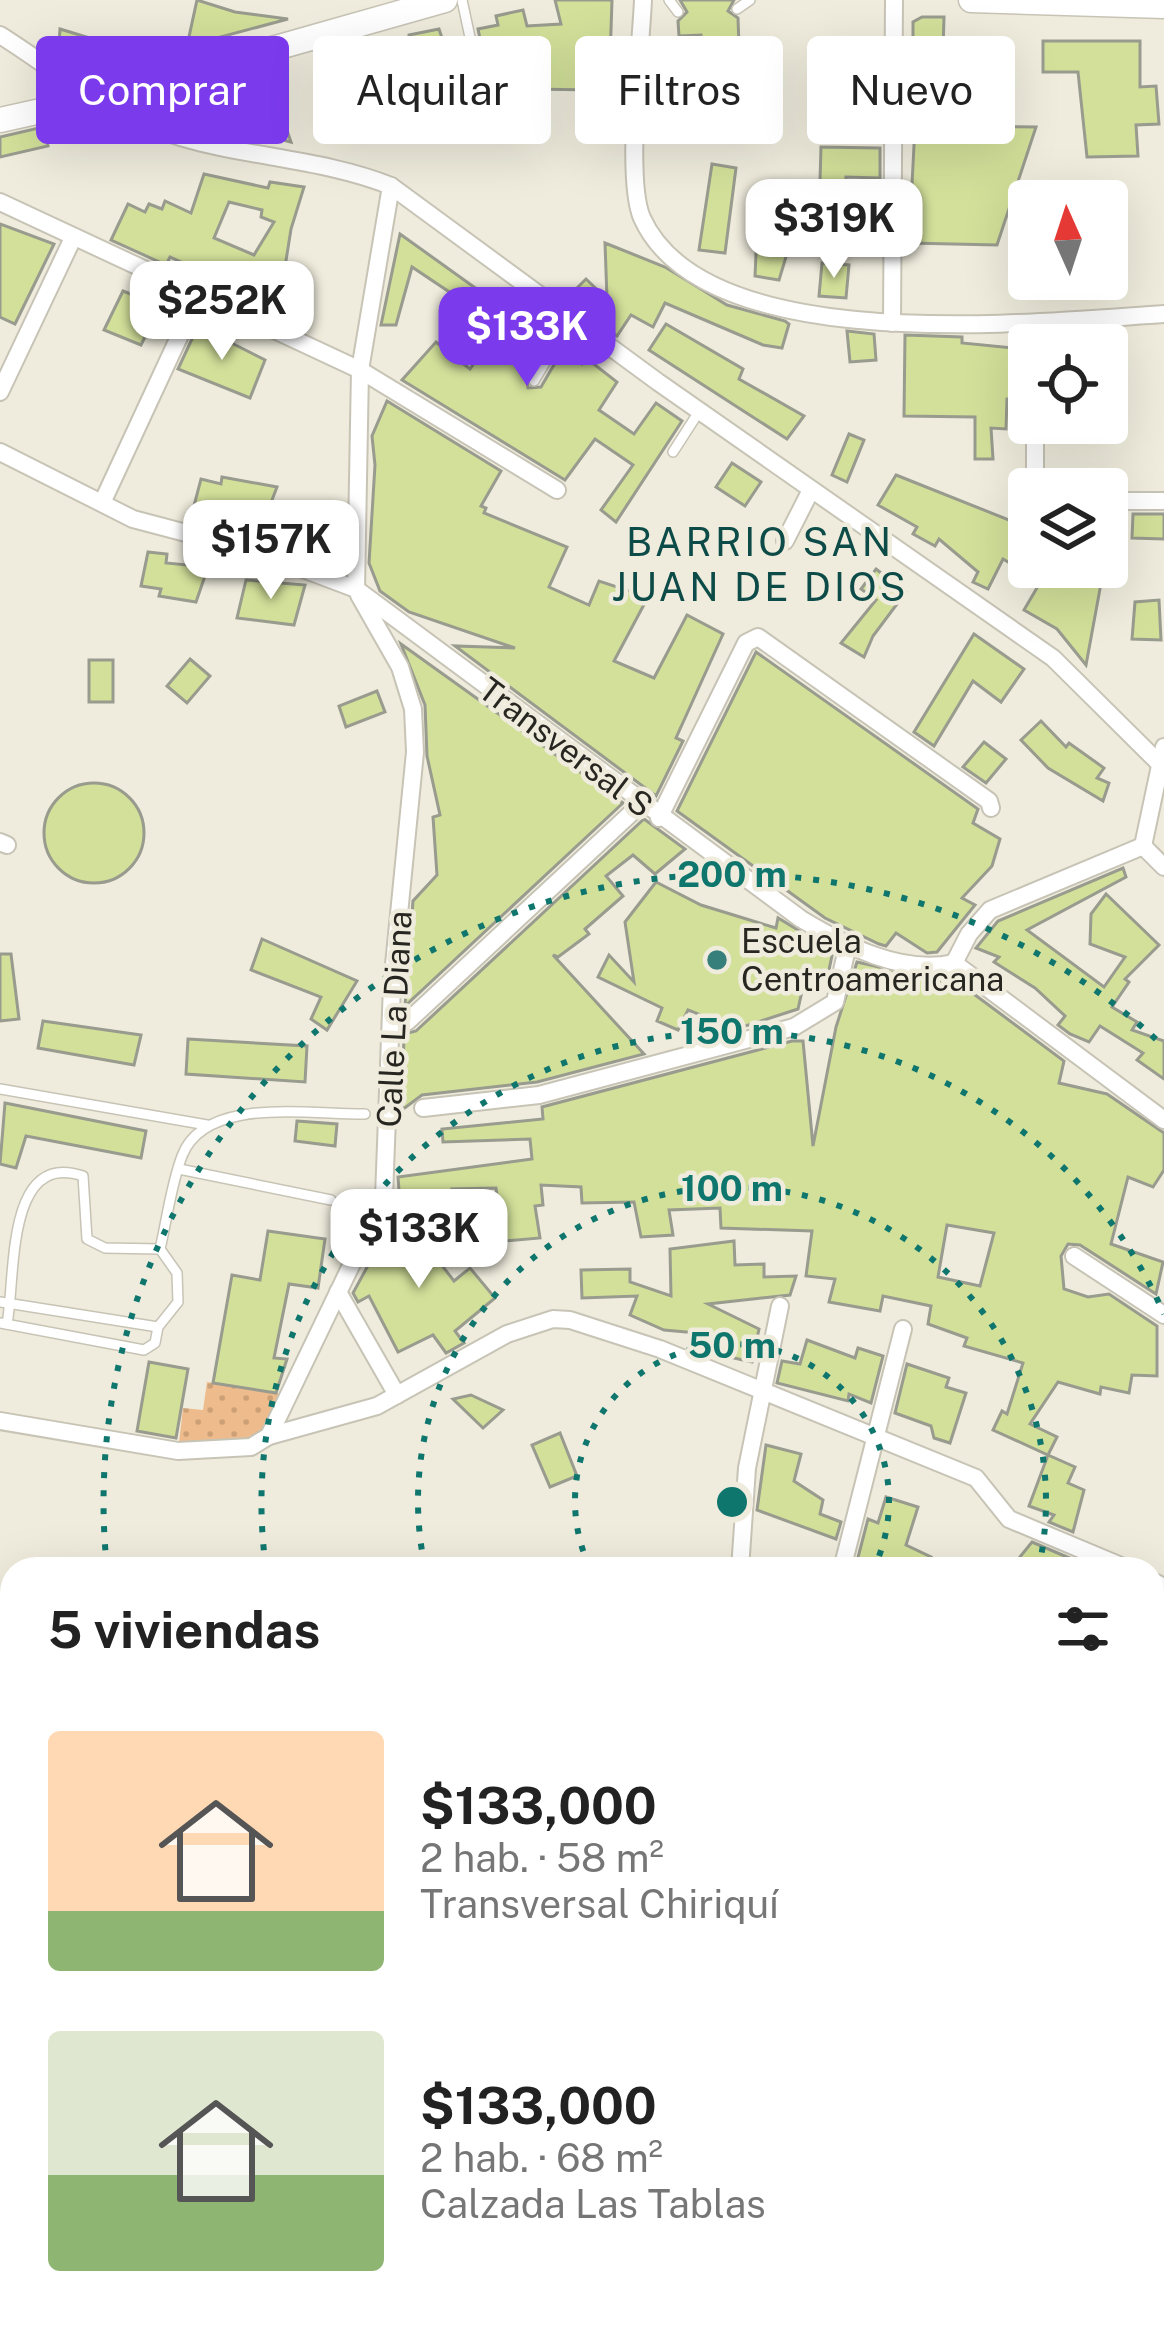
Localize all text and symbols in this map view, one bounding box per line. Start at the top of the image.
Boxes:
chip: Comprar [36,36,289,144]
chip: Alquilar [313,36,551,144]
chip: Filtros [575,36,783,144]
chip: Nuevo [807,36,1015,144]
pin: $319K [750,179,918,281]
north arrow [1008,180,1128,300]
map controls [1008,180,1128,588]
text: $319K [773,195,895,241]
pin: $252K [138,261,306,363]
text: $252K [157,277,287,323]
pin: $133K [443,287,611,389]
text: $133K [466,303,588,349]
button: locate [1008,324,1128,444]
button: layers [1008,468,1128,588]
pin: $157K [187,500,355,602]
text: $157K [210,516,332,562]
district label: BARRIO SAN JUAN DE DIOS [611,519,909,610]
street label: Transversal S [472,669,660,825]
text: 200 m [677,853,787,895]
street label: Calle La Diana [369,910,419,1128]
place label: Escuela Centroamericana [741,922,1004,998]
marker: Escuela Centroamericana [704,947,730,973]
text: 150 m [680,1010,784,1052]
text: 100 m [681,1167,783,1209]
pin: $133K [335,1189,503,1291]
text: $133K [358,1205,480,1251]
text: 50 m [688,1324,776,1366]
centre of rings [711,1481,753,1523]
icon: filters [1050,1596,1116,1662]
text: 5 viviendas [48,1600,320,1659]
text: $133,000 [420,1776,657,1835]
icon: home [144,1779,288,1923]
text: 2 hab. · 58 m² [420,1835,664,1881]
text: Transversal Chiriquí [420,1881,779,1927]
text: $133,000 [420,2076,657,2135]
icon: home [144,2079,288,2223]
text: 2 hab. · 68 m² [420,2135,663,2181]
text: Calzada Las Tablas [420,2181,766,2227]

